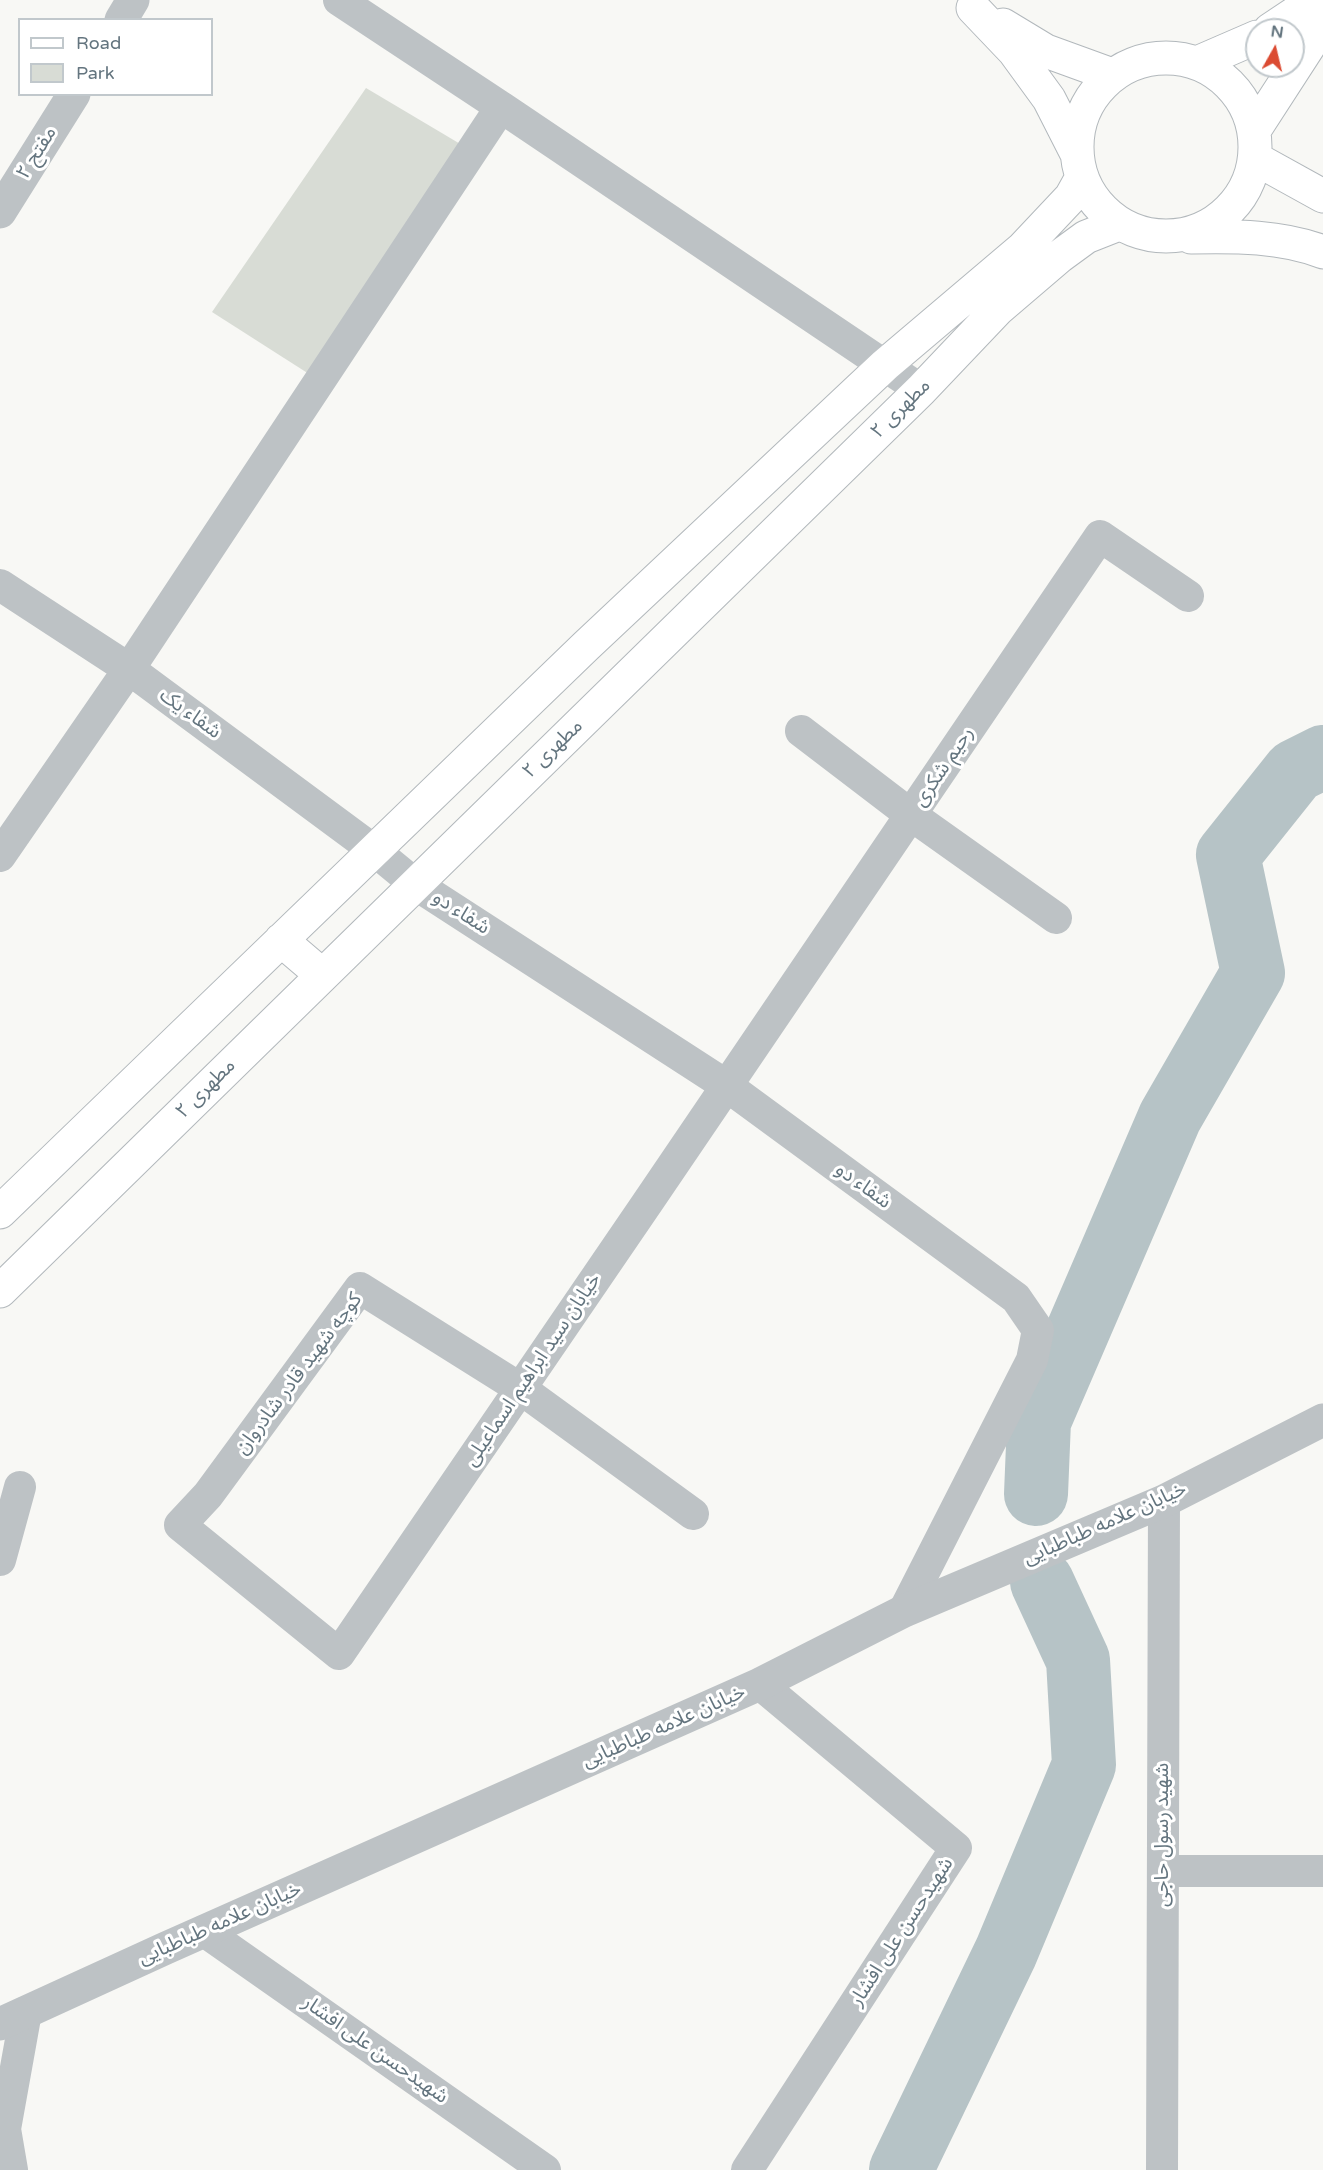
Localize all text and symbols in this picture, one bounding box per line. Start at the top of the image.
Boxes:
legend [18,18,213,96]
north arrow [1245,18,1305,78]
text: N [1269,21,1285,43]
text: Road [76,32,121,54]
text: Park [76,62,114,84]
street label: مفتح ۲ [12,122,62,184]
street label: مطهری ۲ [866,374,936,444]
street label: شفاء یک [155,684,225,744]
street label: مطهری ۲ [518,714,588,784]
street label: رحیم شکری [909,722,979,812]
street label: شفاء دو [428,886,494,940]
street label: مطهری ۲ [171,1054,241,1124]
street label: شفاء دو [830,1158,896,1214]
street label: خیابان سید ابراهیم اسماعیلی [459,1269,607,1471]
street label: کوچه شهید قادر شادروان [230,1288,368,1460]
street label: خیابان علامه طباطبایی [1020,1477,1190,1571]
street label: خیابان علامه طباطبایی [579,1680,749,1774]
street label: شهید رسول حاجی [1151,1763,1175,1907]
street label: شهیدحسن علی افشار [845,1853,959,2011]
street label: خیابان علامه طباطبایی [135,1877,305,1971]
street label: شهیدحسن علی افشار [298,1991,452,2109]

